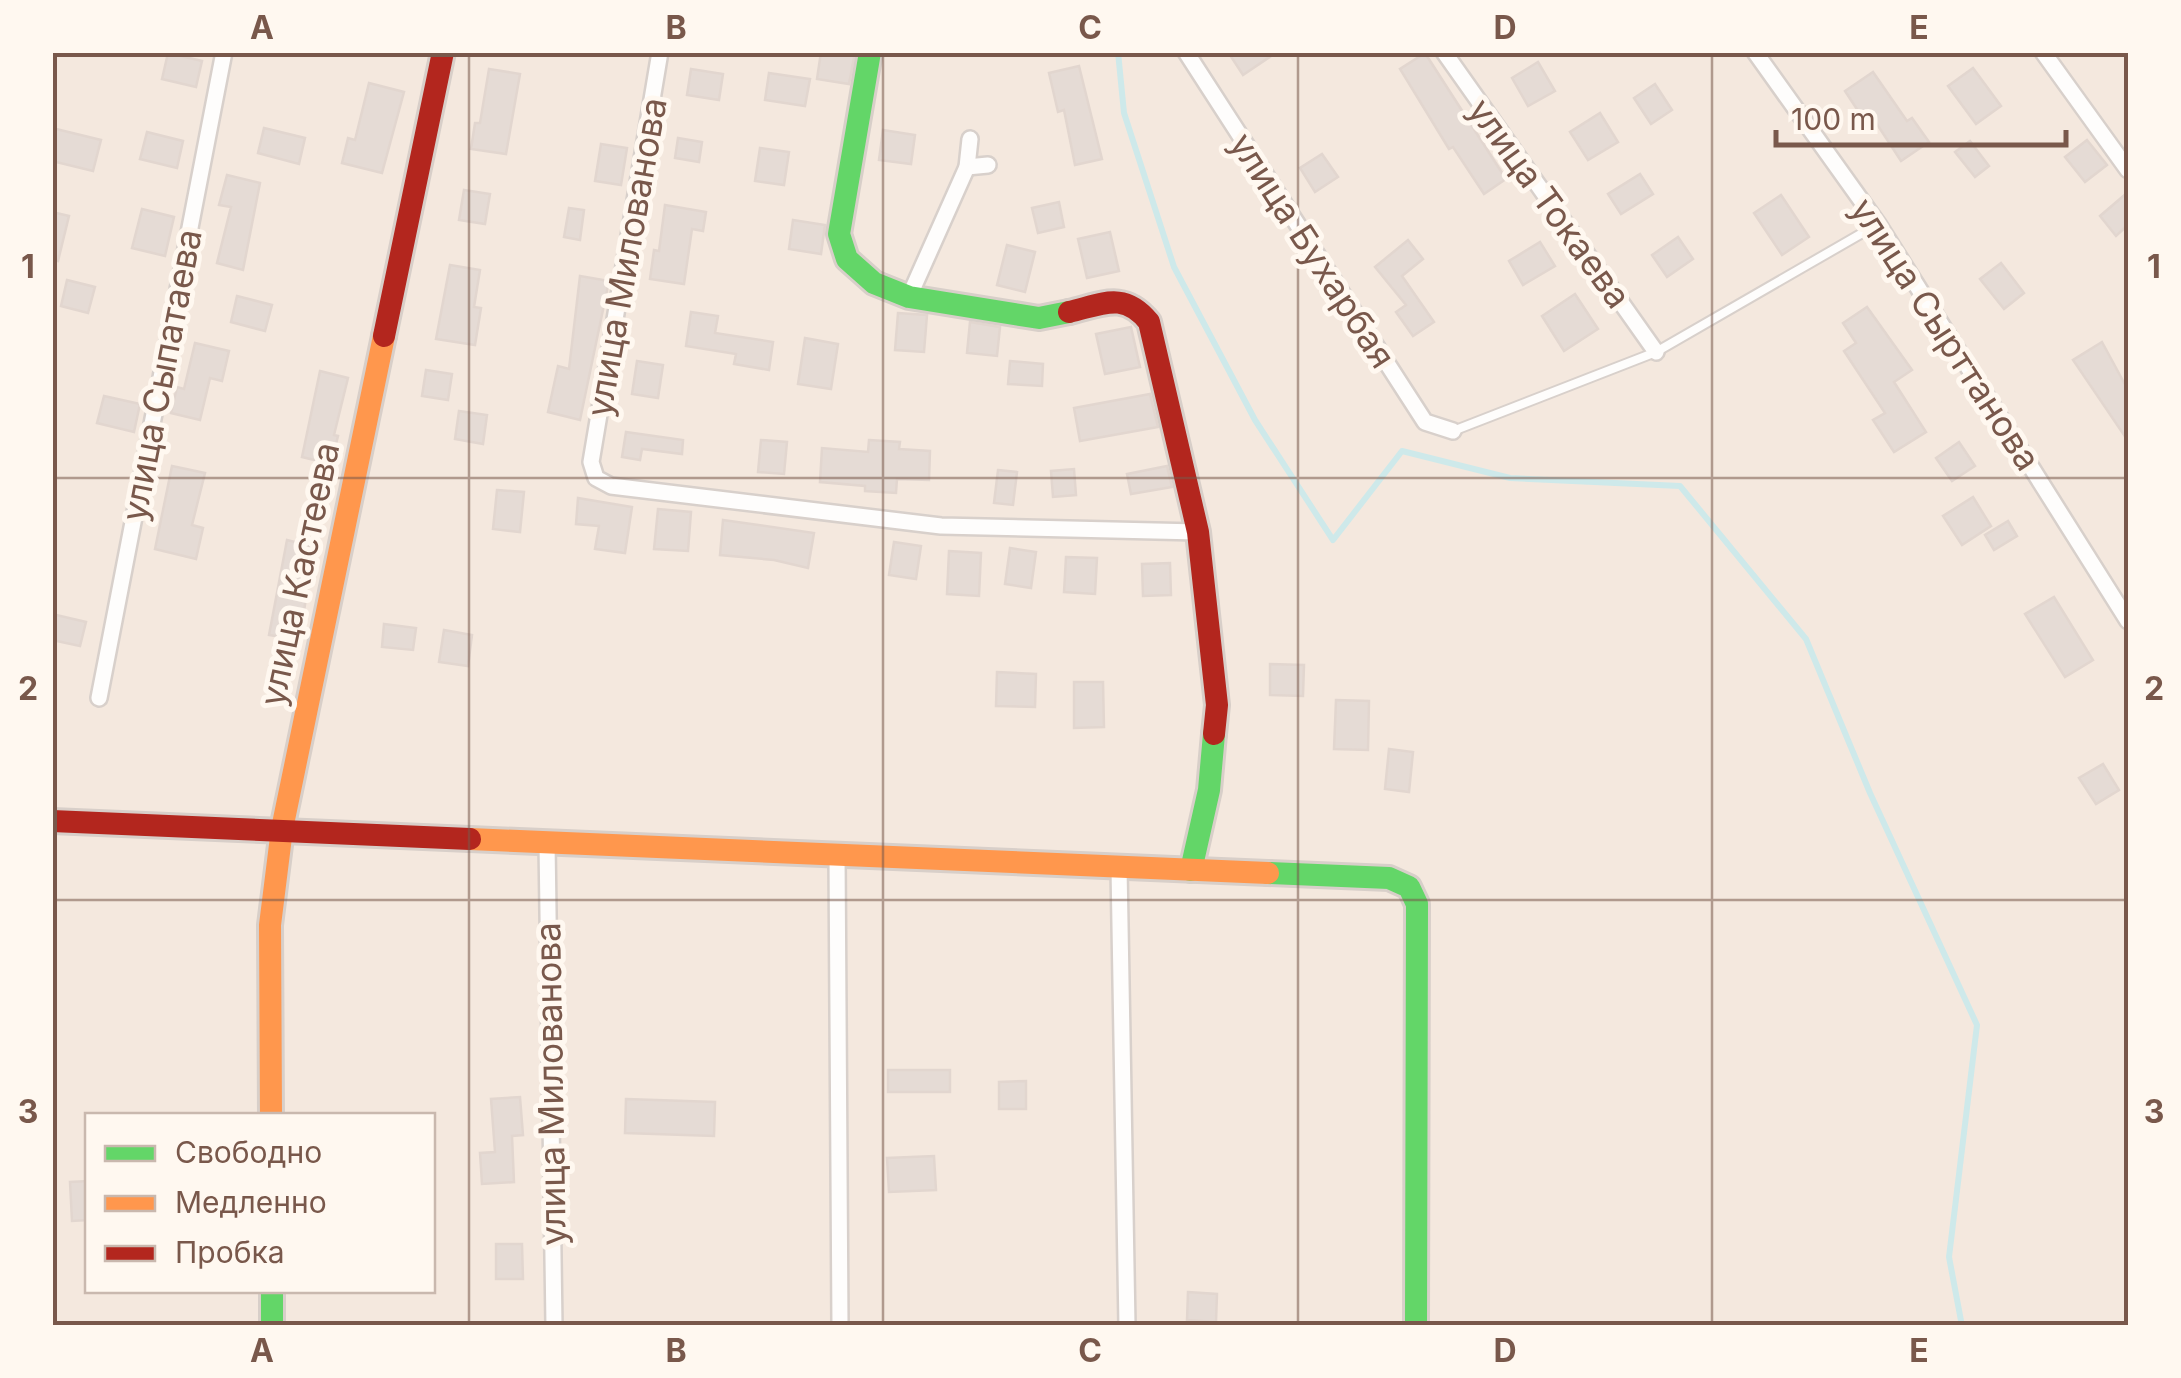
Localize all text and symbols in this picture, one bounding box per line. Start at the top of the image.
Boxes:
text: A [250,8,274,47]
text: B [665,8,687,47]
text: C [1078,8,1102,47]
text: D [1493,8,1517,47]
text: E [1909,8,1929,47]
scale bar [1776,85,2066,147]
street label: улица Токаева [1460,90,1640,316]
street label: улица Милованова [577,94,675,420]
text: 100 m [1791,101,1876,137]
street label: улица Бухарбая [1221,125,1405,375]
street label: улица Сырттанова [1842,190,2050,478]
street label: улица Сыпатаева [112,225,210,525]
text: 1 [21,247,35,286]
text: 1 [2147,247,2161,286]
street label: улица Кастеева [251,438,347,710]
text: 2 [18,669,38,708]
text: 2 [2144,669,2164,708]
street label: улица Милованова [526,922,574,1246]
text: 3 [18,1092,38,1131]
text: 3 [2144,1092,2164,1131]
legend [85,1113,435,1293]
text: Свободно [175,1134,322,1170]
text: Медленно [175,1184,327,1220]
text: Пробка [175,1234,285,1270]
text: A [250,1331,274,1370]
text: B [665,1331,687,1370]
text: C [1078,1331,1102,1370]
text: D [1493,1331,1517,1370]
text: E [1909,1331,1929,1370]

